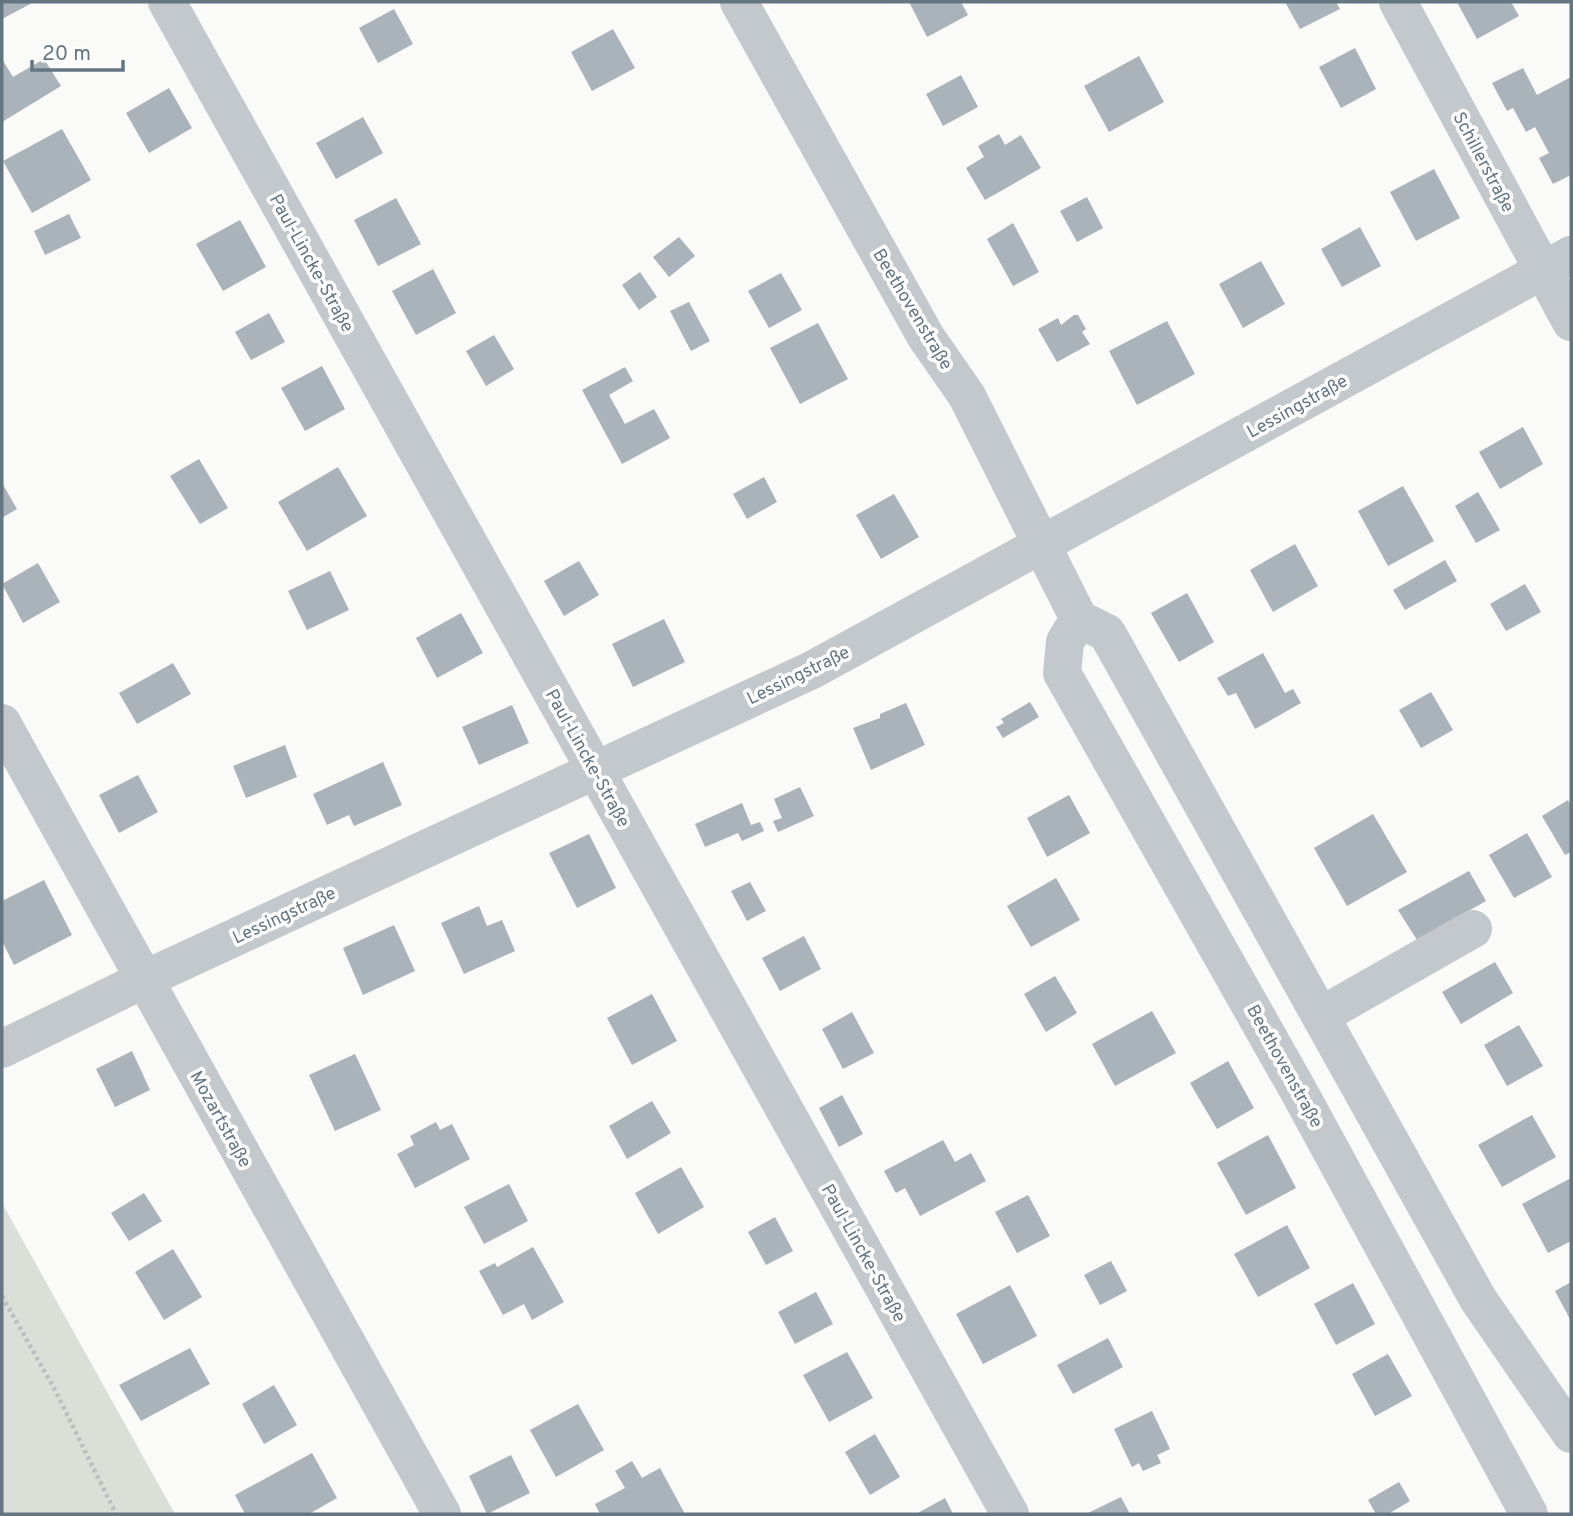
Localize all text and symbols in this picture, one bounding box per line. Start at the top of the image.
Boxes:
scale bar [32,28,122,72]
text: 20 m [42,41,91,68]
street label: Schillerstraße [1447,109,1519,217]
street label: Paul-Lincke-Straße [263,191,358,337]
street label: Beethovenstraße [866,245,957,375]
street label: Lessingstraße [1243,370,1352,444]
street label: Lessingstraße [743,642,854,711]
street label: Paul-Lincke-Straße [539,686,634,832]
street label: Lessingstraße [229,882,340,950]
street label: Beethovenstraße [1240,1001,1327,1132]
street label: Mozartstraße [184,1067,256,1172]
street label: Paul-Lincke-Straße [815,1181,910,1327]

